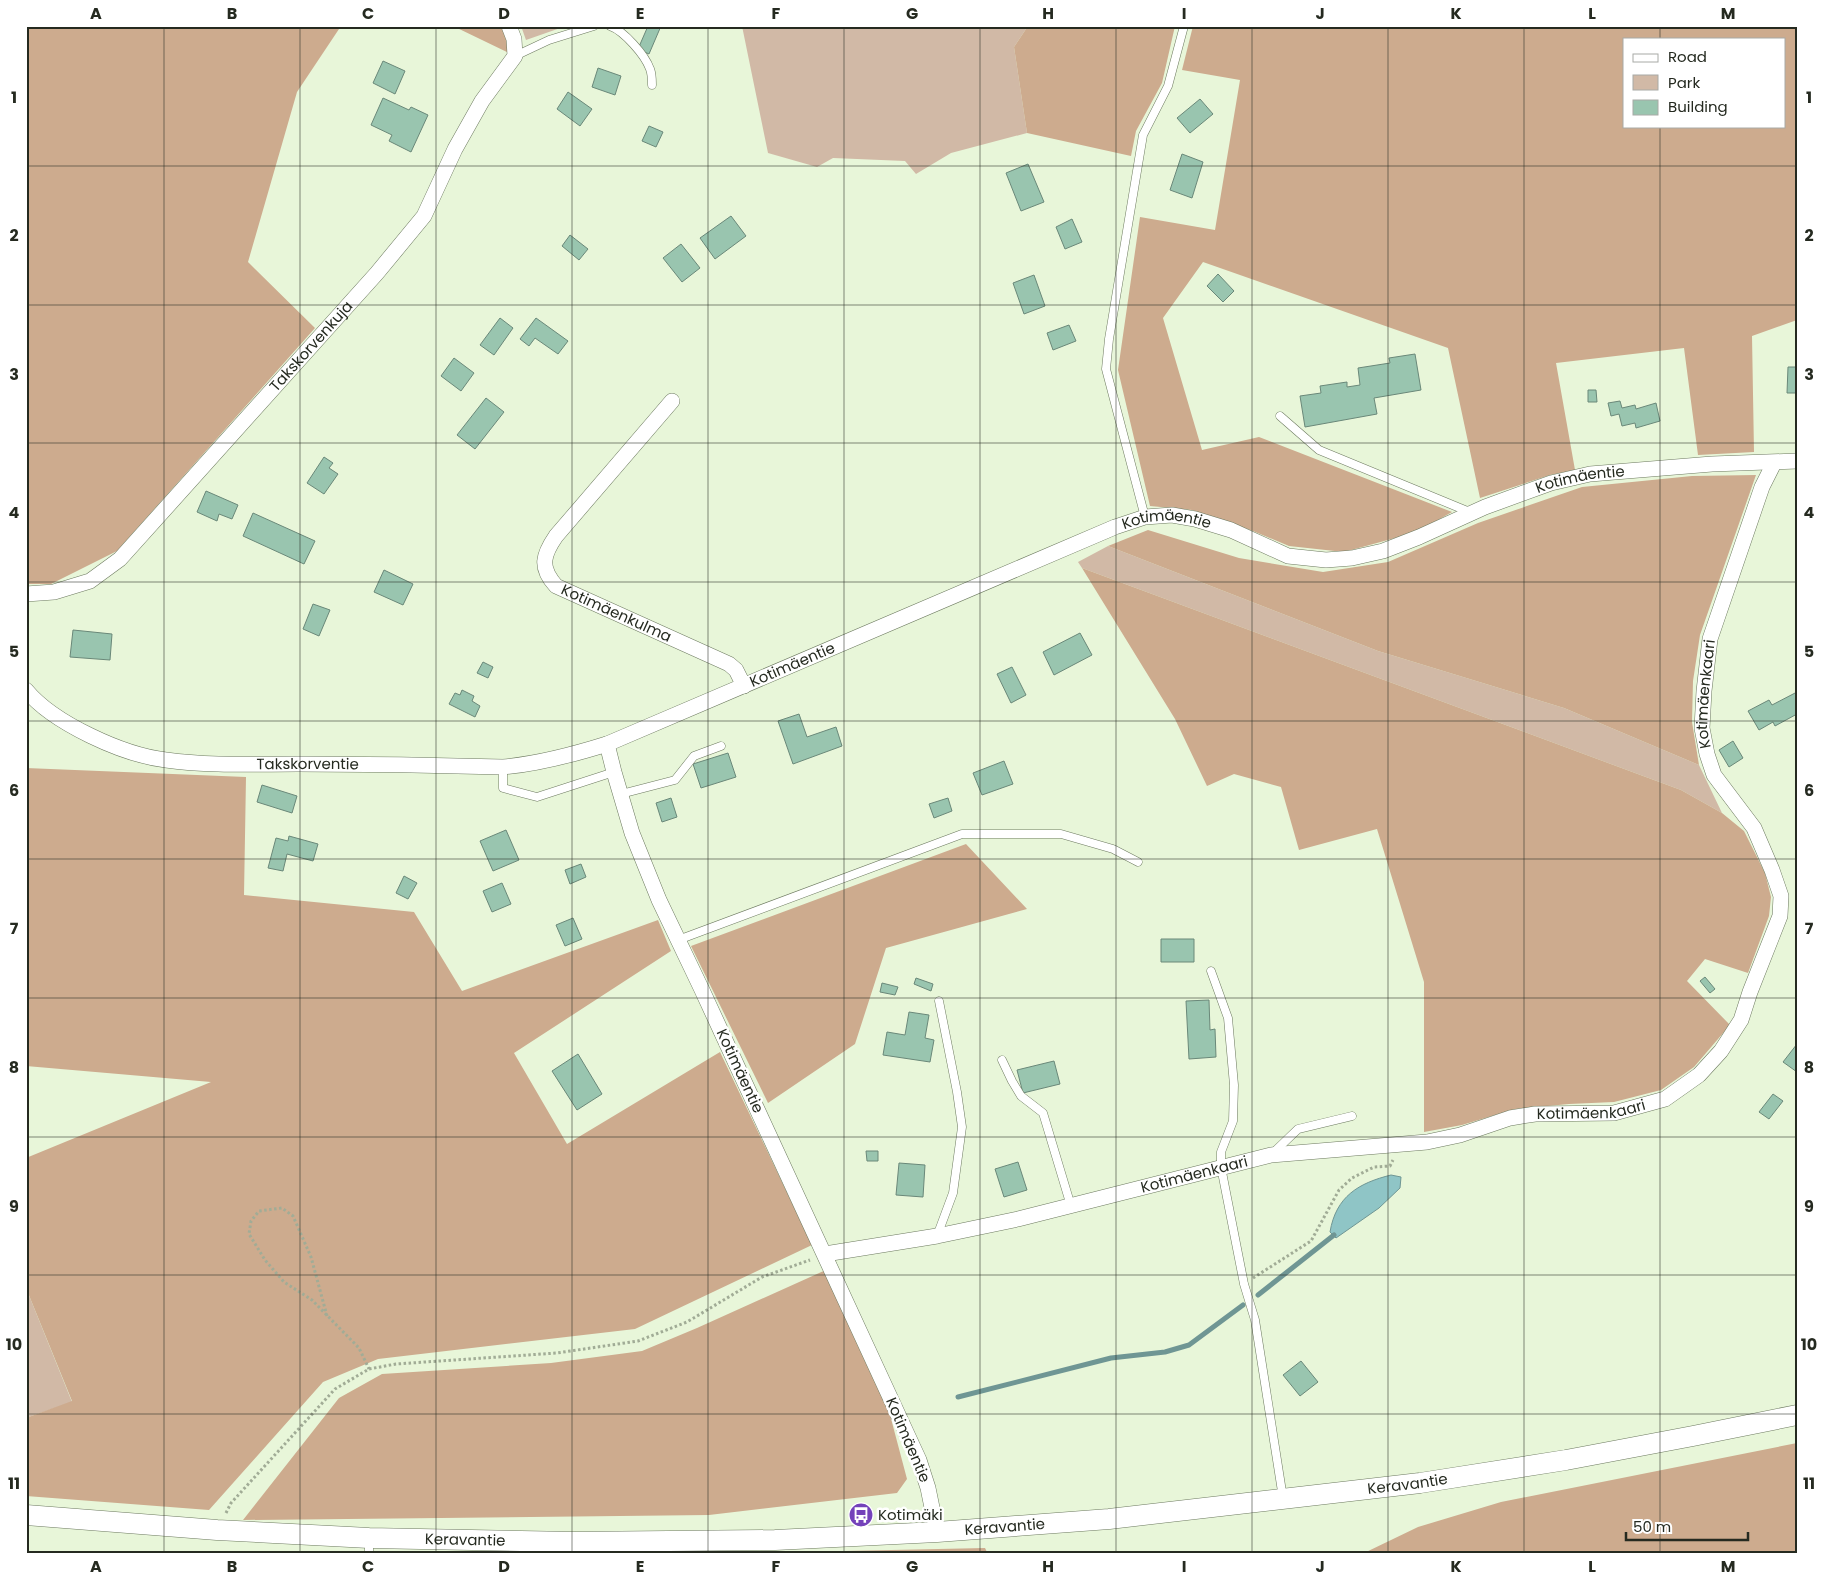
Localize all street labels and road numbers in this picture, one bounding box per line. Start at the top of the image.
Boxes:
street label: Takskorvenkuja [264,296,357,396]
street label: Kotimäentie [1532,460,1625,498]
street label: Kotimäentie [1119,504,1214,534]
street label: Kotimäenkulma [558,579,675,647]
street label: Kotimäentie [746,637,838,692]
street label: Kotimäenkaari [1691,638,1720,750]
street label: Takskorventie [256,753,359,774]
street label: Kotimäentie [712,1025,769,1116]
street label: Kotimäenkaari [1536,1094,1648,1124]
street label: Kotimäenkaari [1138,1150,1250,1198]
street label: Kotimäentie [881,1394,936,1486]
street label: Keravantie [1366,1468,1449,1499]
street label: Keravantie [964,1513,1046,1540]
street label: Keravantie [425,1528,506,1551]

